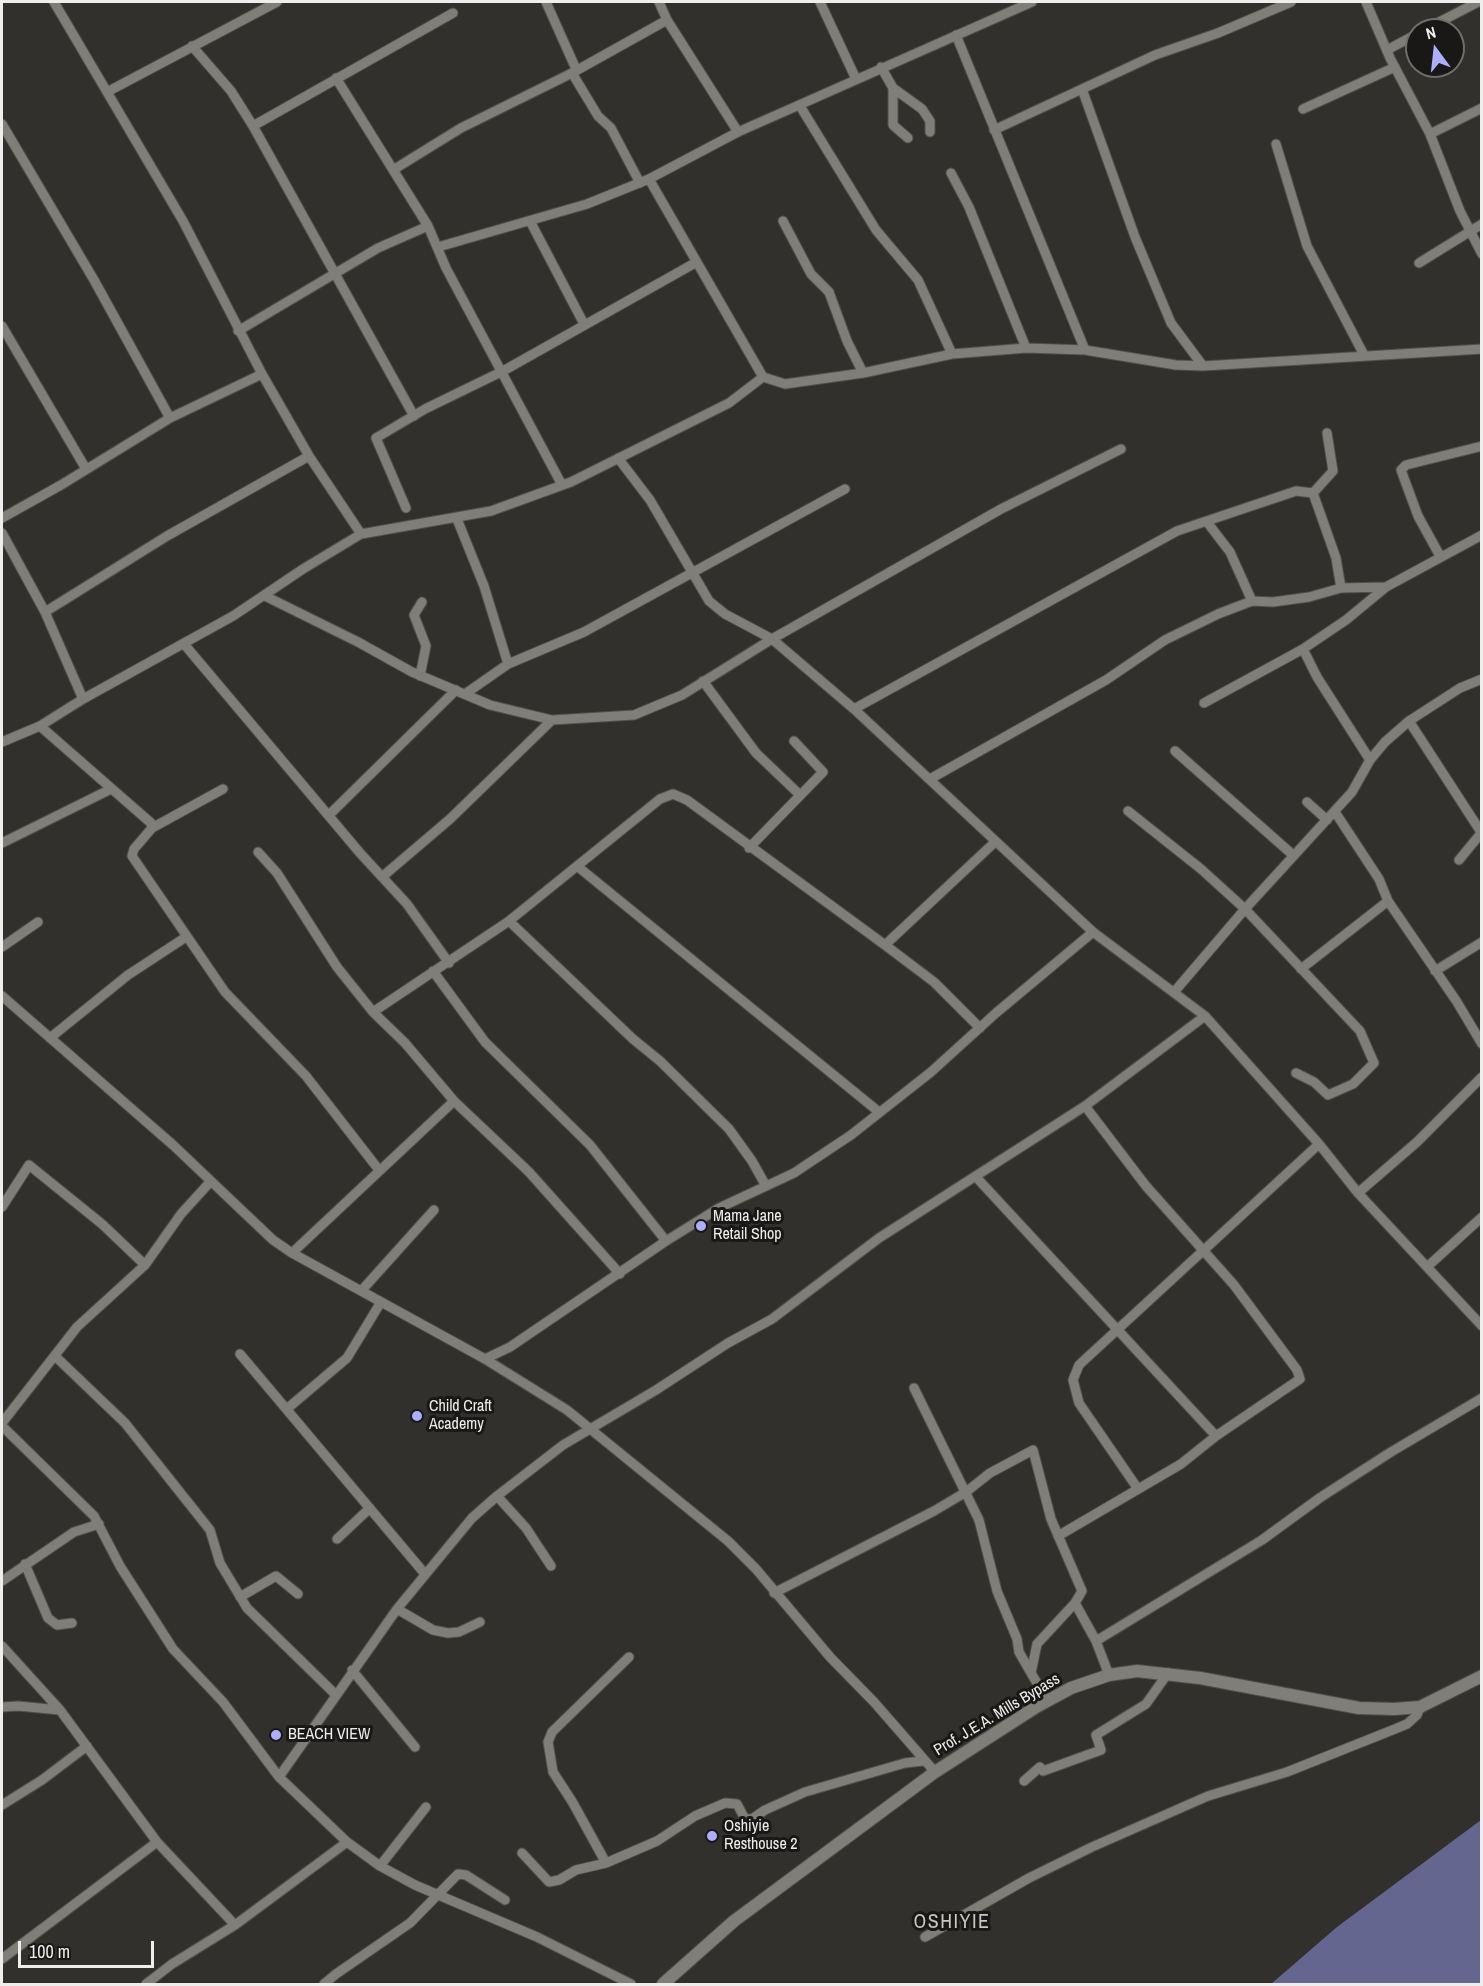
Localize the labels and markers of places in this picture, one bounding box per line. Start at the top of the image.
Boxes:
place label: Mama Jane Retail Shop [713,1207,782,1245]
marker: Mama Jane Retail Shop [694,1219,708,1233]
place label: Child Craft Academy [429,1397,492,1435]
marker: Child Craft Academy [410,1409,424,1423]
place label: BEACH VIEW [288,1725,370,1745]
marker: BEACH VIEW [269,1728,283,1742]
place label: Oshiyie Resthouse 2 [724,1817,798,1855]
marker: Oshiyie Resthouse 2 [705,1829,719,1843]

